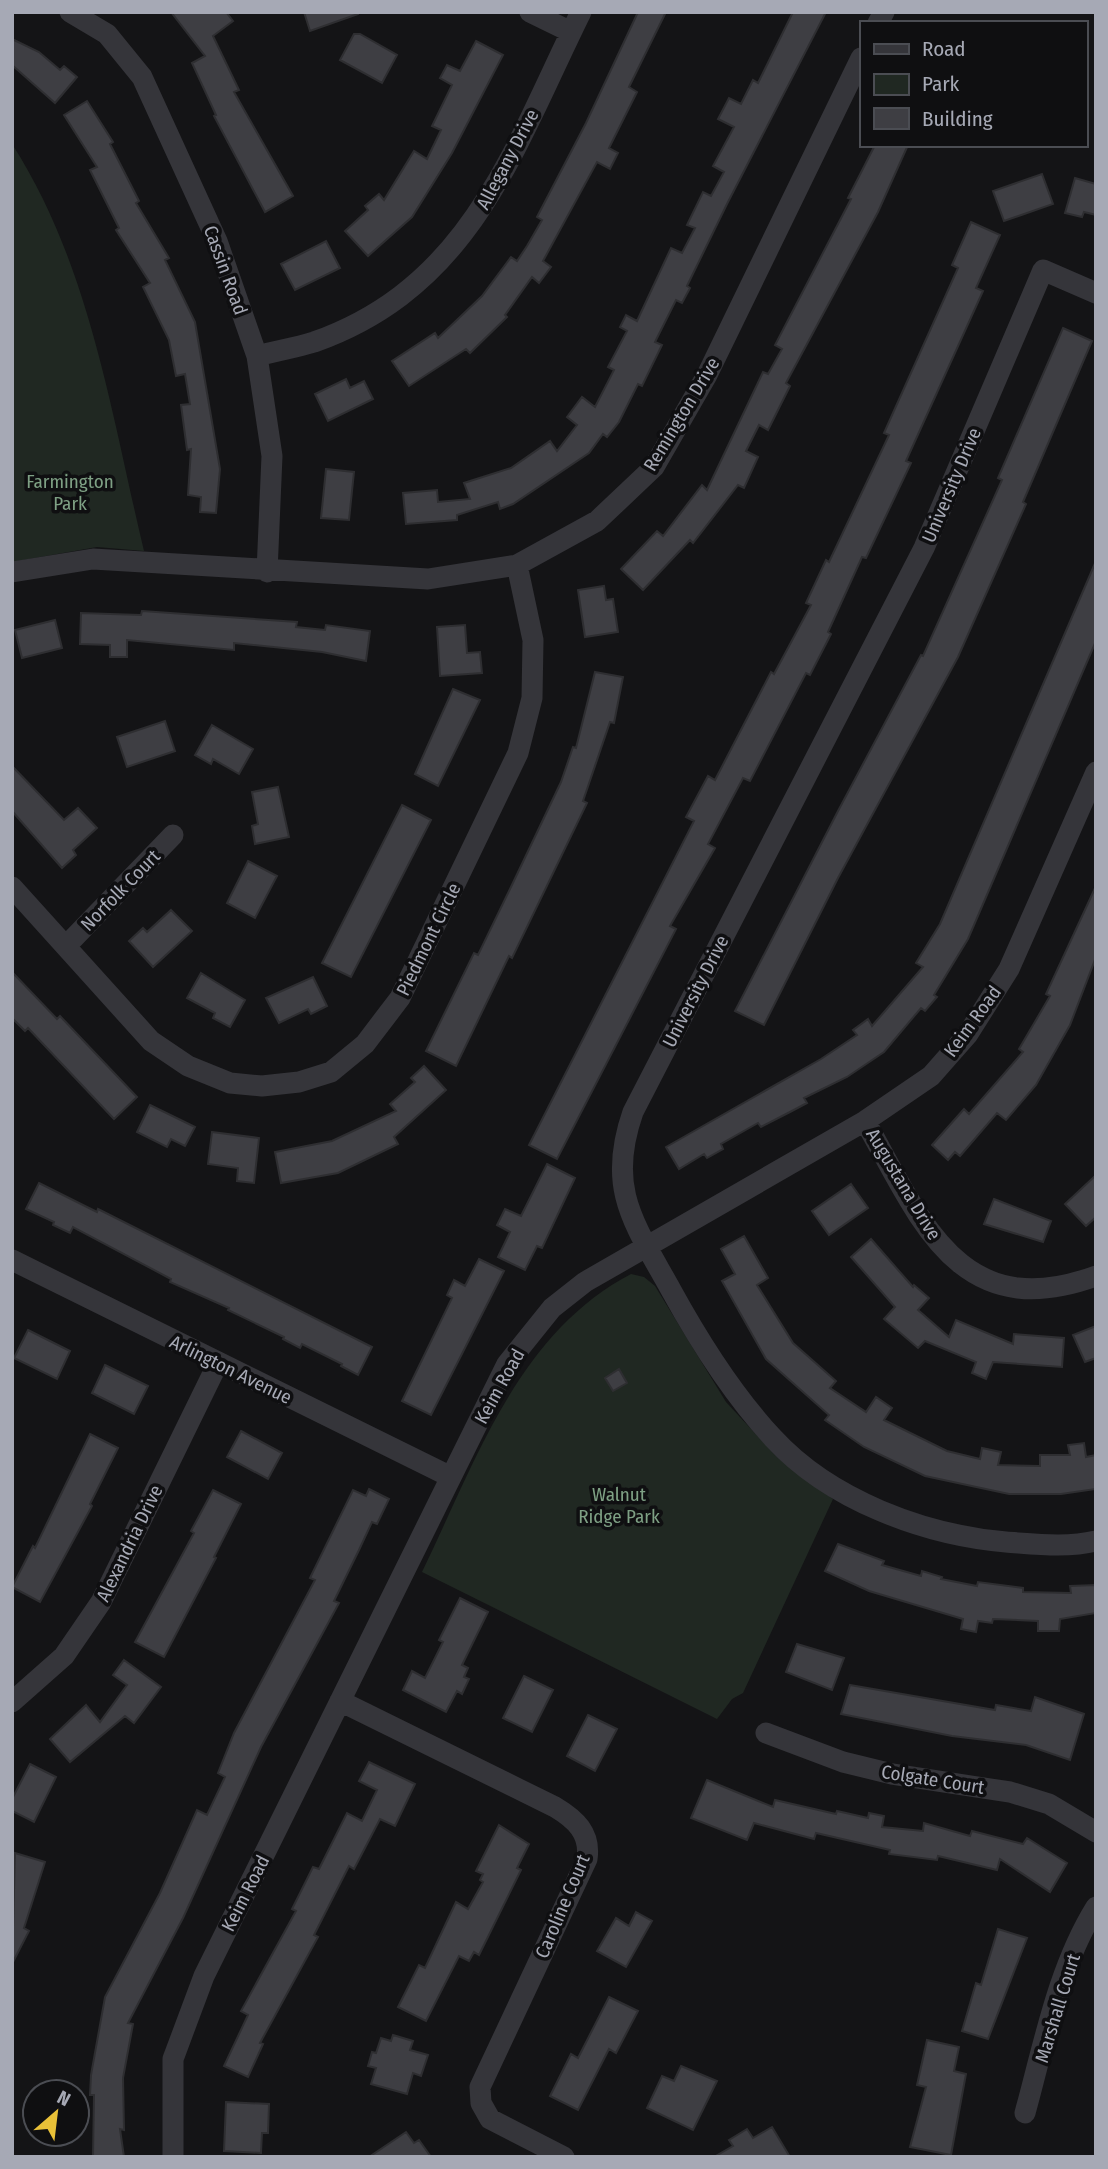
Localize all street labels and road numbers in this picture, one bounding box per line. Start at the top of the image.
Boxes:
street label: Allegany Drive [471,105,543,213]
street label: Cassin Road [199,222,252,318]
street label: Remington Drive [639,353,724,475]
street label: University Drive [917,424,986,546]
street label: Norfolk Court [76,844,165,936]
street label: Piedmont Circle [391,879,466,999]
street label: University Drive [657,932,733,1051]
street label: Keim Road [939,981,1006,1061]
street label: Augustana Drive [861,1124,946,1244]
street label: Arlington Avenue [166,1330,296,1409]
street label: Keim Road [469,1345,529,1428]
street label: Alexandria Drive [91,1481,168,1605]
street label: Colgate Court [880,1760,987,1799]
street label: Caroline Court [530,1850,595,1962]
street label: Keim Road [216,1851,274,1935]
street label: Marshall Court [1030,1950,1085,2066]

